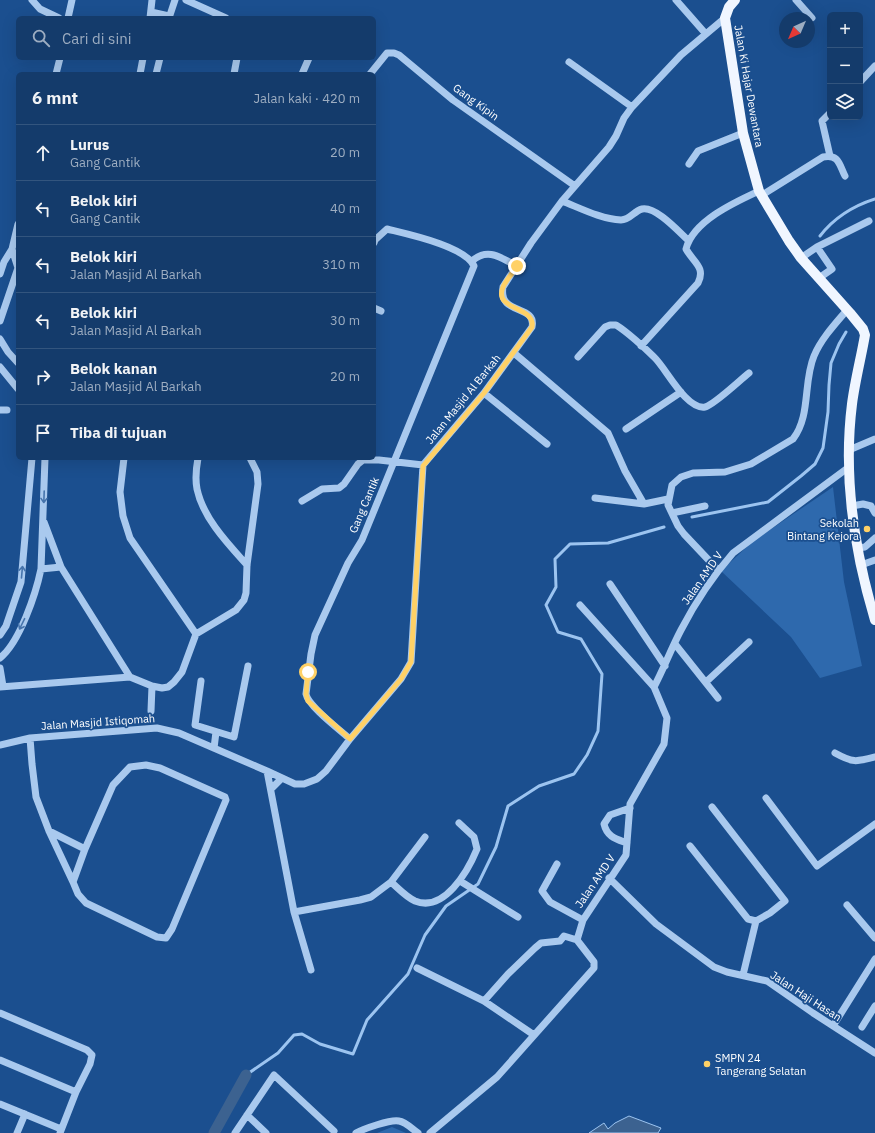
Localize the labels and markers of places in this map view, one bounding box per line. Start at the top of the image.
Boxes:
place label: Sekolah Bintang Kejora [787,516,859,543]
marker: Sekolah Bintang Kejora [862,524,872,534]
place label: SMPN 24 Tangerang Selatan [715,1051,806,1078]
marker: SMPN 24 Tangerang Selatan [702,1059,712,1069]

